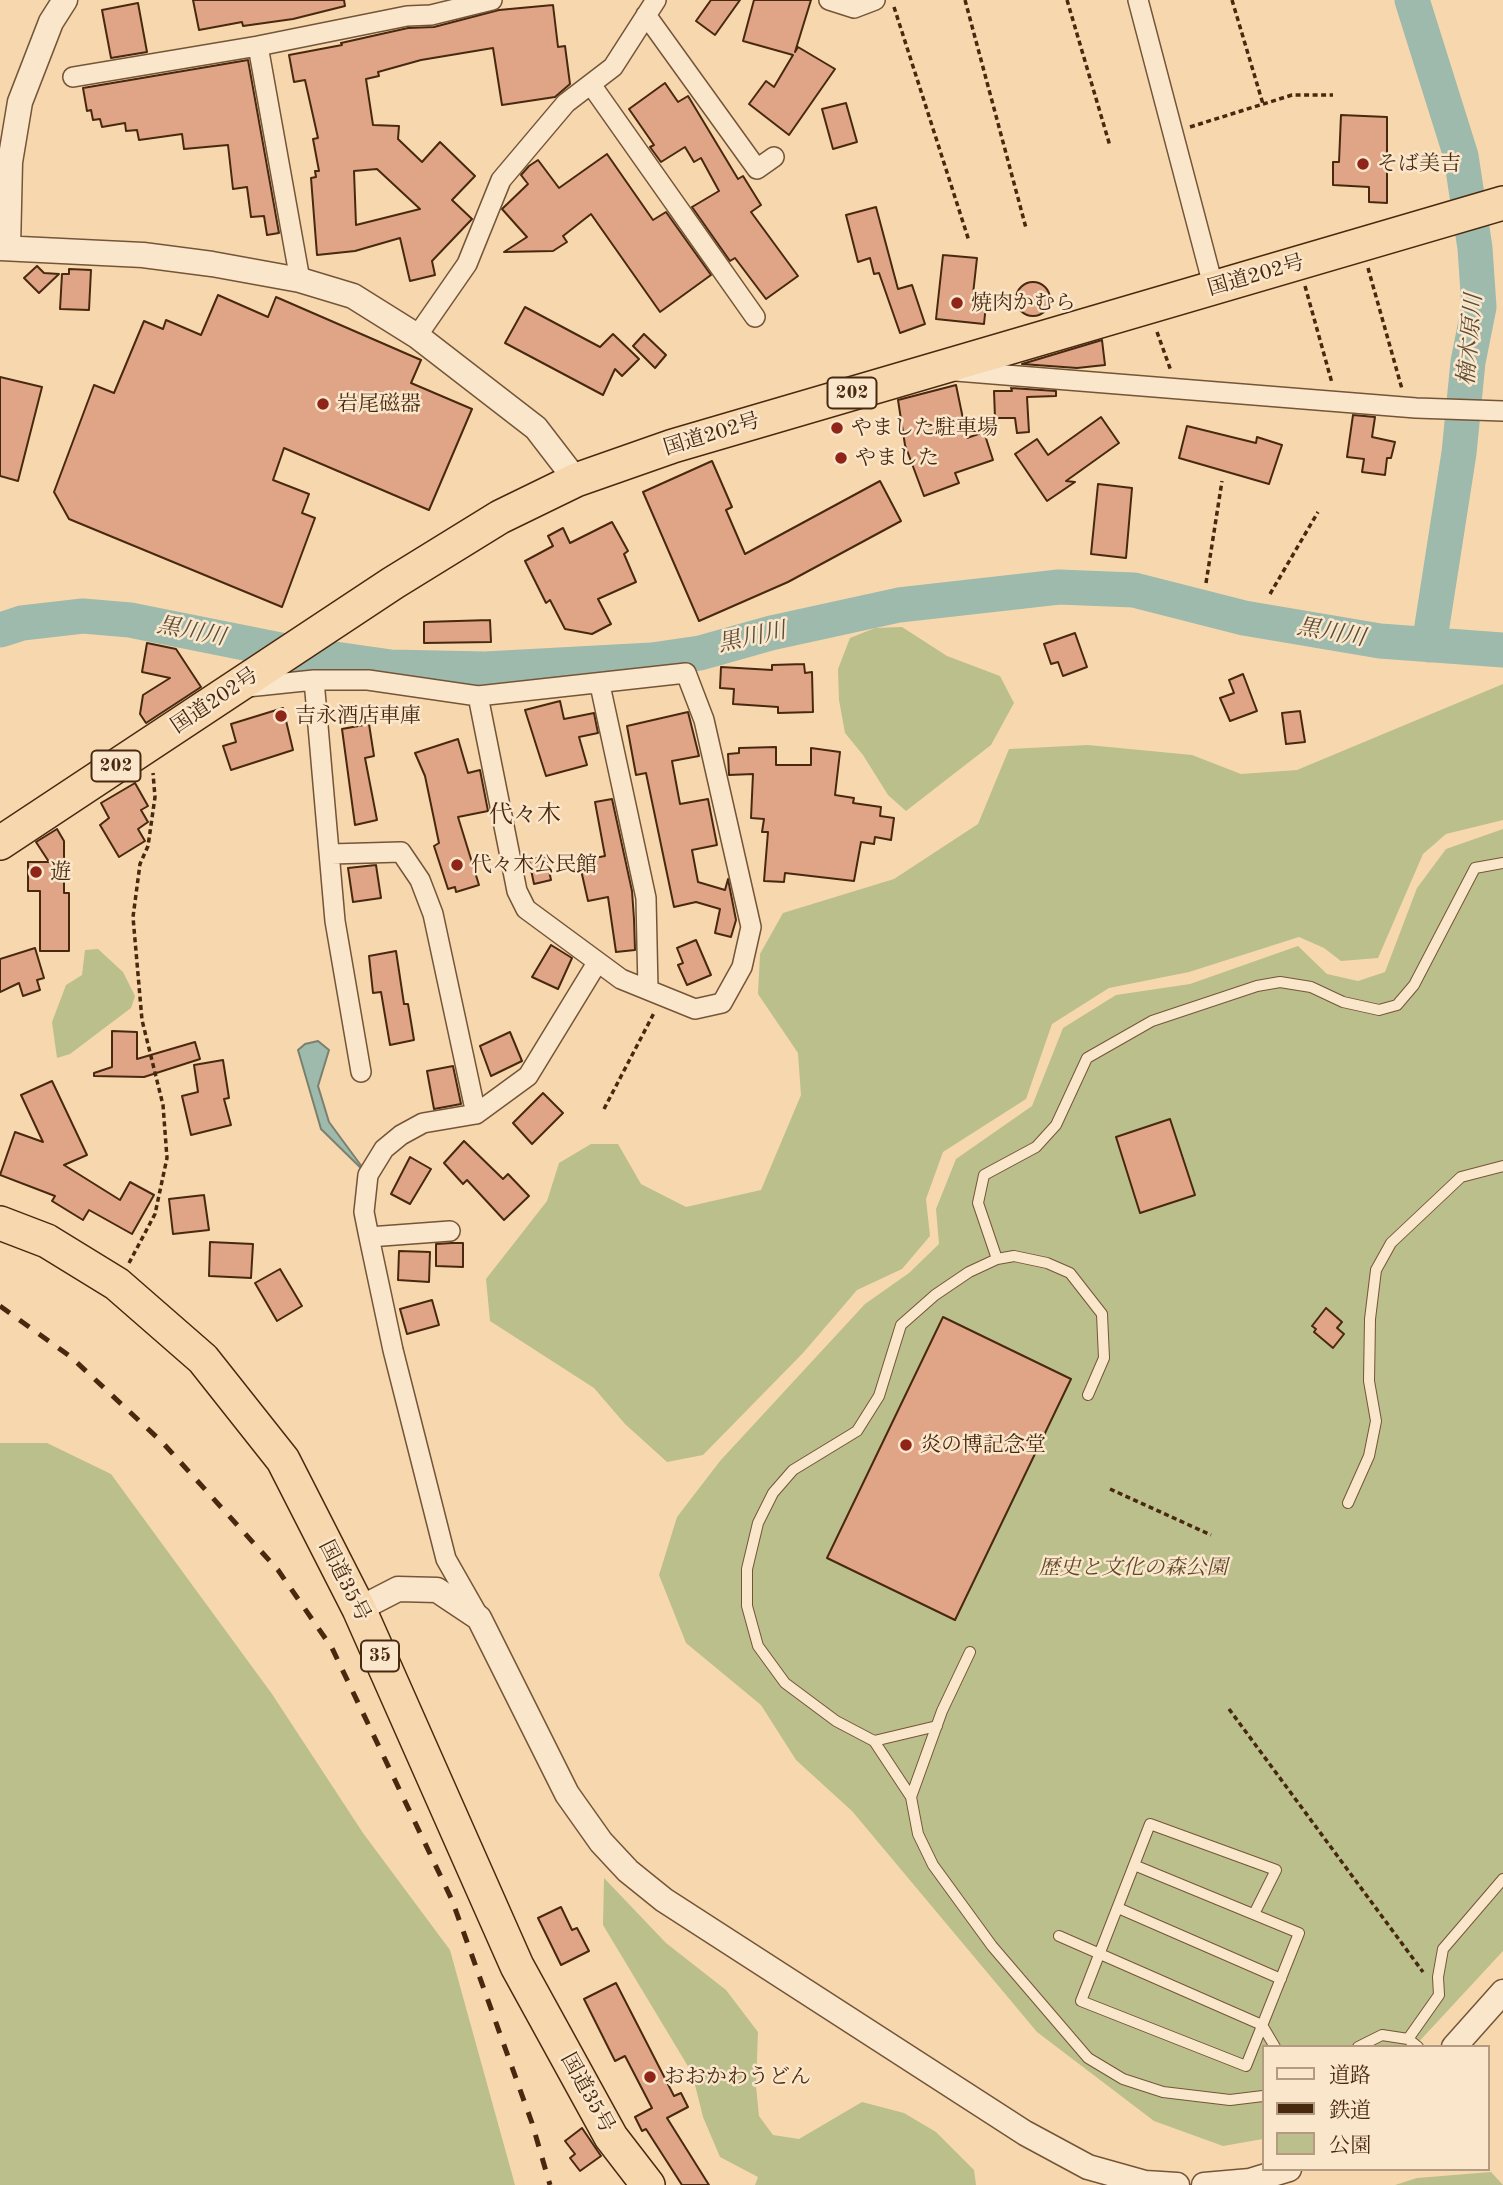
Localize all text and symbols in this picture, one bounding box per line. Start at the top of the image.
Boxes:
place label: そば美吉 [1377,151,1461,177]
marker: そば美吉 [1355,156,1371,172]
street label: 国道202号 [1205,250,1307,302]
place label: 焼肉かむら [971,290,1076,316]
water label: 楠木原川 [1453,293,1489,387]
marker: 焼肉かむら [949,295,965,311]
road number: 202 [828,378,876,408]
place label: 岩尾磁器 [337,391,421,417]
marker: 岩尾磁器 [315,396,331,412]
street label: 国道202号 [661,408,763,462]
place label: やました駐車場 [851,415,998,441]
marker: やました駐車場 [829,420,845,436]
place label: やました [855,445,939,471]
marker: やました [833,450,849,466]
water label: 黒川川 [155,612,227,652]
water label: 黒川川 [1295,613,1367,653]
water label: 黒川川 [715,617,789,659]
street label: 国道202号 [167,663,263,739]
place label: 吉永酒店車庫 [295,703,421,729]
marker: 吉永酒店車庫 [273,708,289,724]
road number: 202 [92,750,140,782]
district label: 代々木 [489,802,561,830]
place label: 代々木公民館 [471,852,597,878]
marker: 代々木公民館 [449,857,465,873]
place label: 遊 [50,859,71,885]
marker: 遊 [28,864,44,880]
place label: 炎の博記念堂 [920,1432,1046,1458]
marker: 炎の博記念堂 [898,1437,914,1453]
street label: 国道35号 [313,1536,375,1626]
park label: 歴史と文化の森公園 [1039,1555,1227,1581]
road number: 35 [361,1640,399,1672]
legend [1262,2045,1489,2171]
street label: 国道35号 [555,2049,619,2137]
place label: おおかわうどん [664,2064,811,2090]
text: 道路 [1329,2066,1371,2087]
marker: おおかわうどん [642,2069,658,2085]
text: 鉄道 [1329,2101,1371,2122]
text: 公園 [1329,2136,1371,2157]

